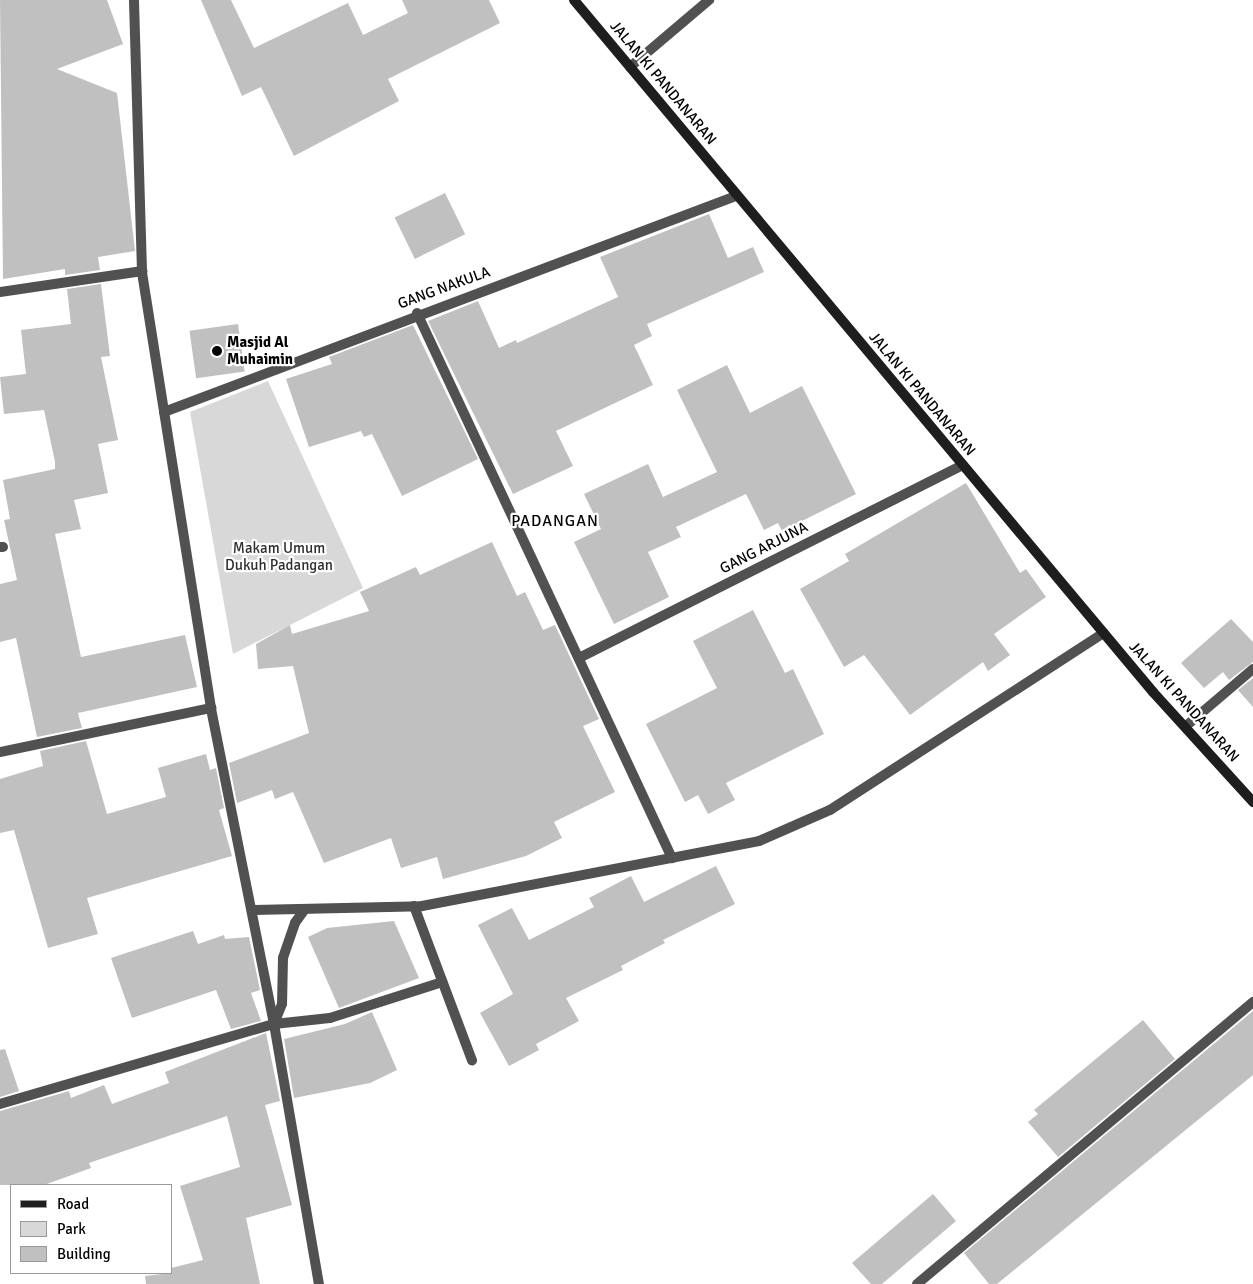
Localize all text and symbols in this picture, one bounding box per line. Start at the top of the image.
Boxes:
street label: JALAN KI PANDANARAN [606,17,720,149]
street label: GANG NAKULA [395,263,493,313]
street label: JALAN KI PANDANARAN [865,328,979,460]
place label: Masjid Al Muhaimin [227,333,293,368]
marker: Masjid Al Muhaimin [211,345,223,357]
district label: PADANGAN [510,511,600,531]
street label: GANG ARJUNA [717,518,811,578]
park label: Makam Umum Dukuh Padangan [225,539,333,574]
street label: JALAN KI PANDANARAN [1125,638,1243,766]
legend [10,1184,172,1274]
text: Road [57,1195,89,1213]
text: Park [57,1220,86,1238]
text: Building [57,1245,111,1263]

